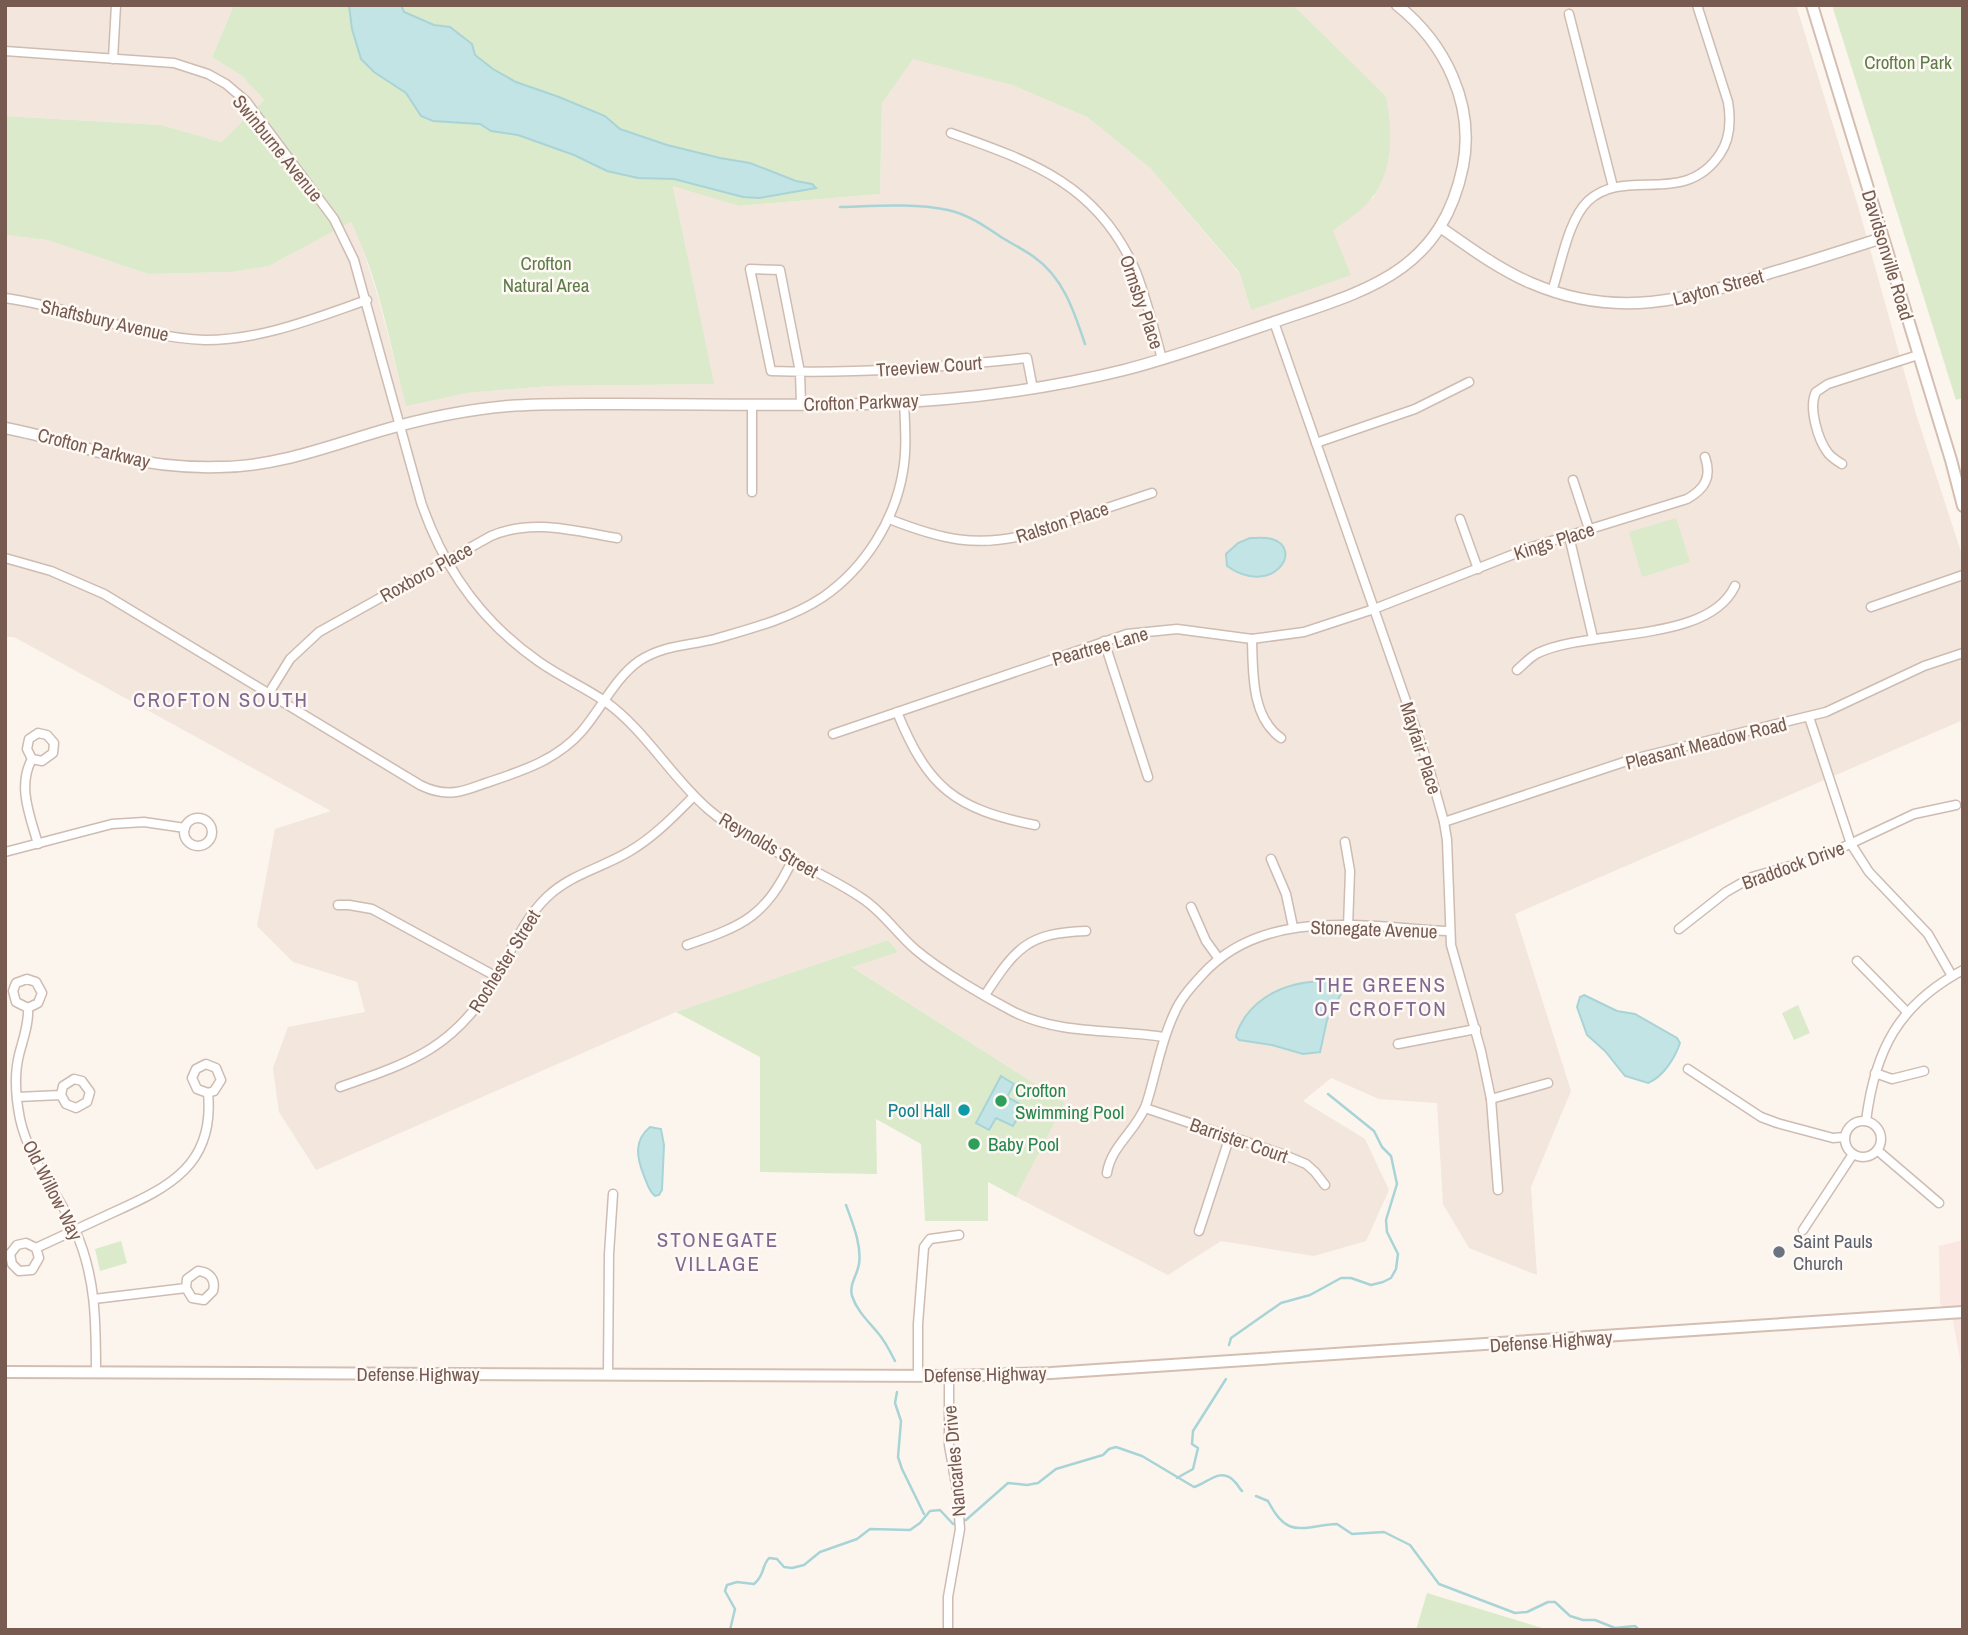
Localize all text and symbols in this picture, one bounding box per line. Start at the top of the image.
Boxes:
park label: Crofton Park [1864,49,1952,75]
street label: Swinburne Avenue [227,89,329,207]
street label: Davidsonville Road [1856,187,1920,323]
park label: Crofton Natural Area [503,250,590,298]
street label: Ormsby Place [1114,252,1170,352]
street label: Layton Street [1670,262,1767,312]
street label: Shaftsbury Avenue [38,293,172,347]
street label: Treeview Court [875,349,983,383]
street label: Crofton Parkway [803,387,919,417]
street label: Crofton Parkway [35,421,153,475]
street label: Ralston Place [1012,495,1112,549]
street label: Kings Place [1510,516,1598,566]
street label: Roxboro Place [375,536,477,608]
street label: Peartree Lane [1049,620,1151,672]
district label: CROFTON SOUTH [133,685,309,714]
street label: Mayfair Place [1394,699,1448,797]
street label: Pleasant Meadow Road [1623,710,1789,776]
street label: Reynolds Street [714,806,824,884]
street label: Braddock Drive [1738,834,1848,896]
street label: Rochester Street [462,904,546,1017]
street label: Stonegate Avenue [1310,914,1438,944]
district label: THE GREENS OF CROFTON [1314,970,1448,1023]
place label: Crofton Swimming Pool [1015,1077,1124,1125]
marker: Crofton Swimming Pool [993,1093,1009,1109]
place label: Pool Hall [888,1097,950,1123]
marker: Pool Hall [956,1102,972,1118]
street label: Barrister Court [1186,1111,1292,1169]
place label: Baby Pool [988,1131,1059,1157]
street label: Old Willow Way [17,1135,90,1245]
marker: Baby Pool [966,1136,982,1152]
district label: STONEGATE VILLAGE [657,1225,779,1278]
place label: Saint Pauls Church [1793,1228,1873,1276]
marker: Saint Pauls Church [1771,1244,1787,1260]
street label: Defense Highway [1489,1324,1613,1358]
street label: Defense Highway [923,1360,1047,1388]
street label: Defense Highway [357,1361,480,1387]
street label: Nancarles Drive [936,1404,972,1518]

